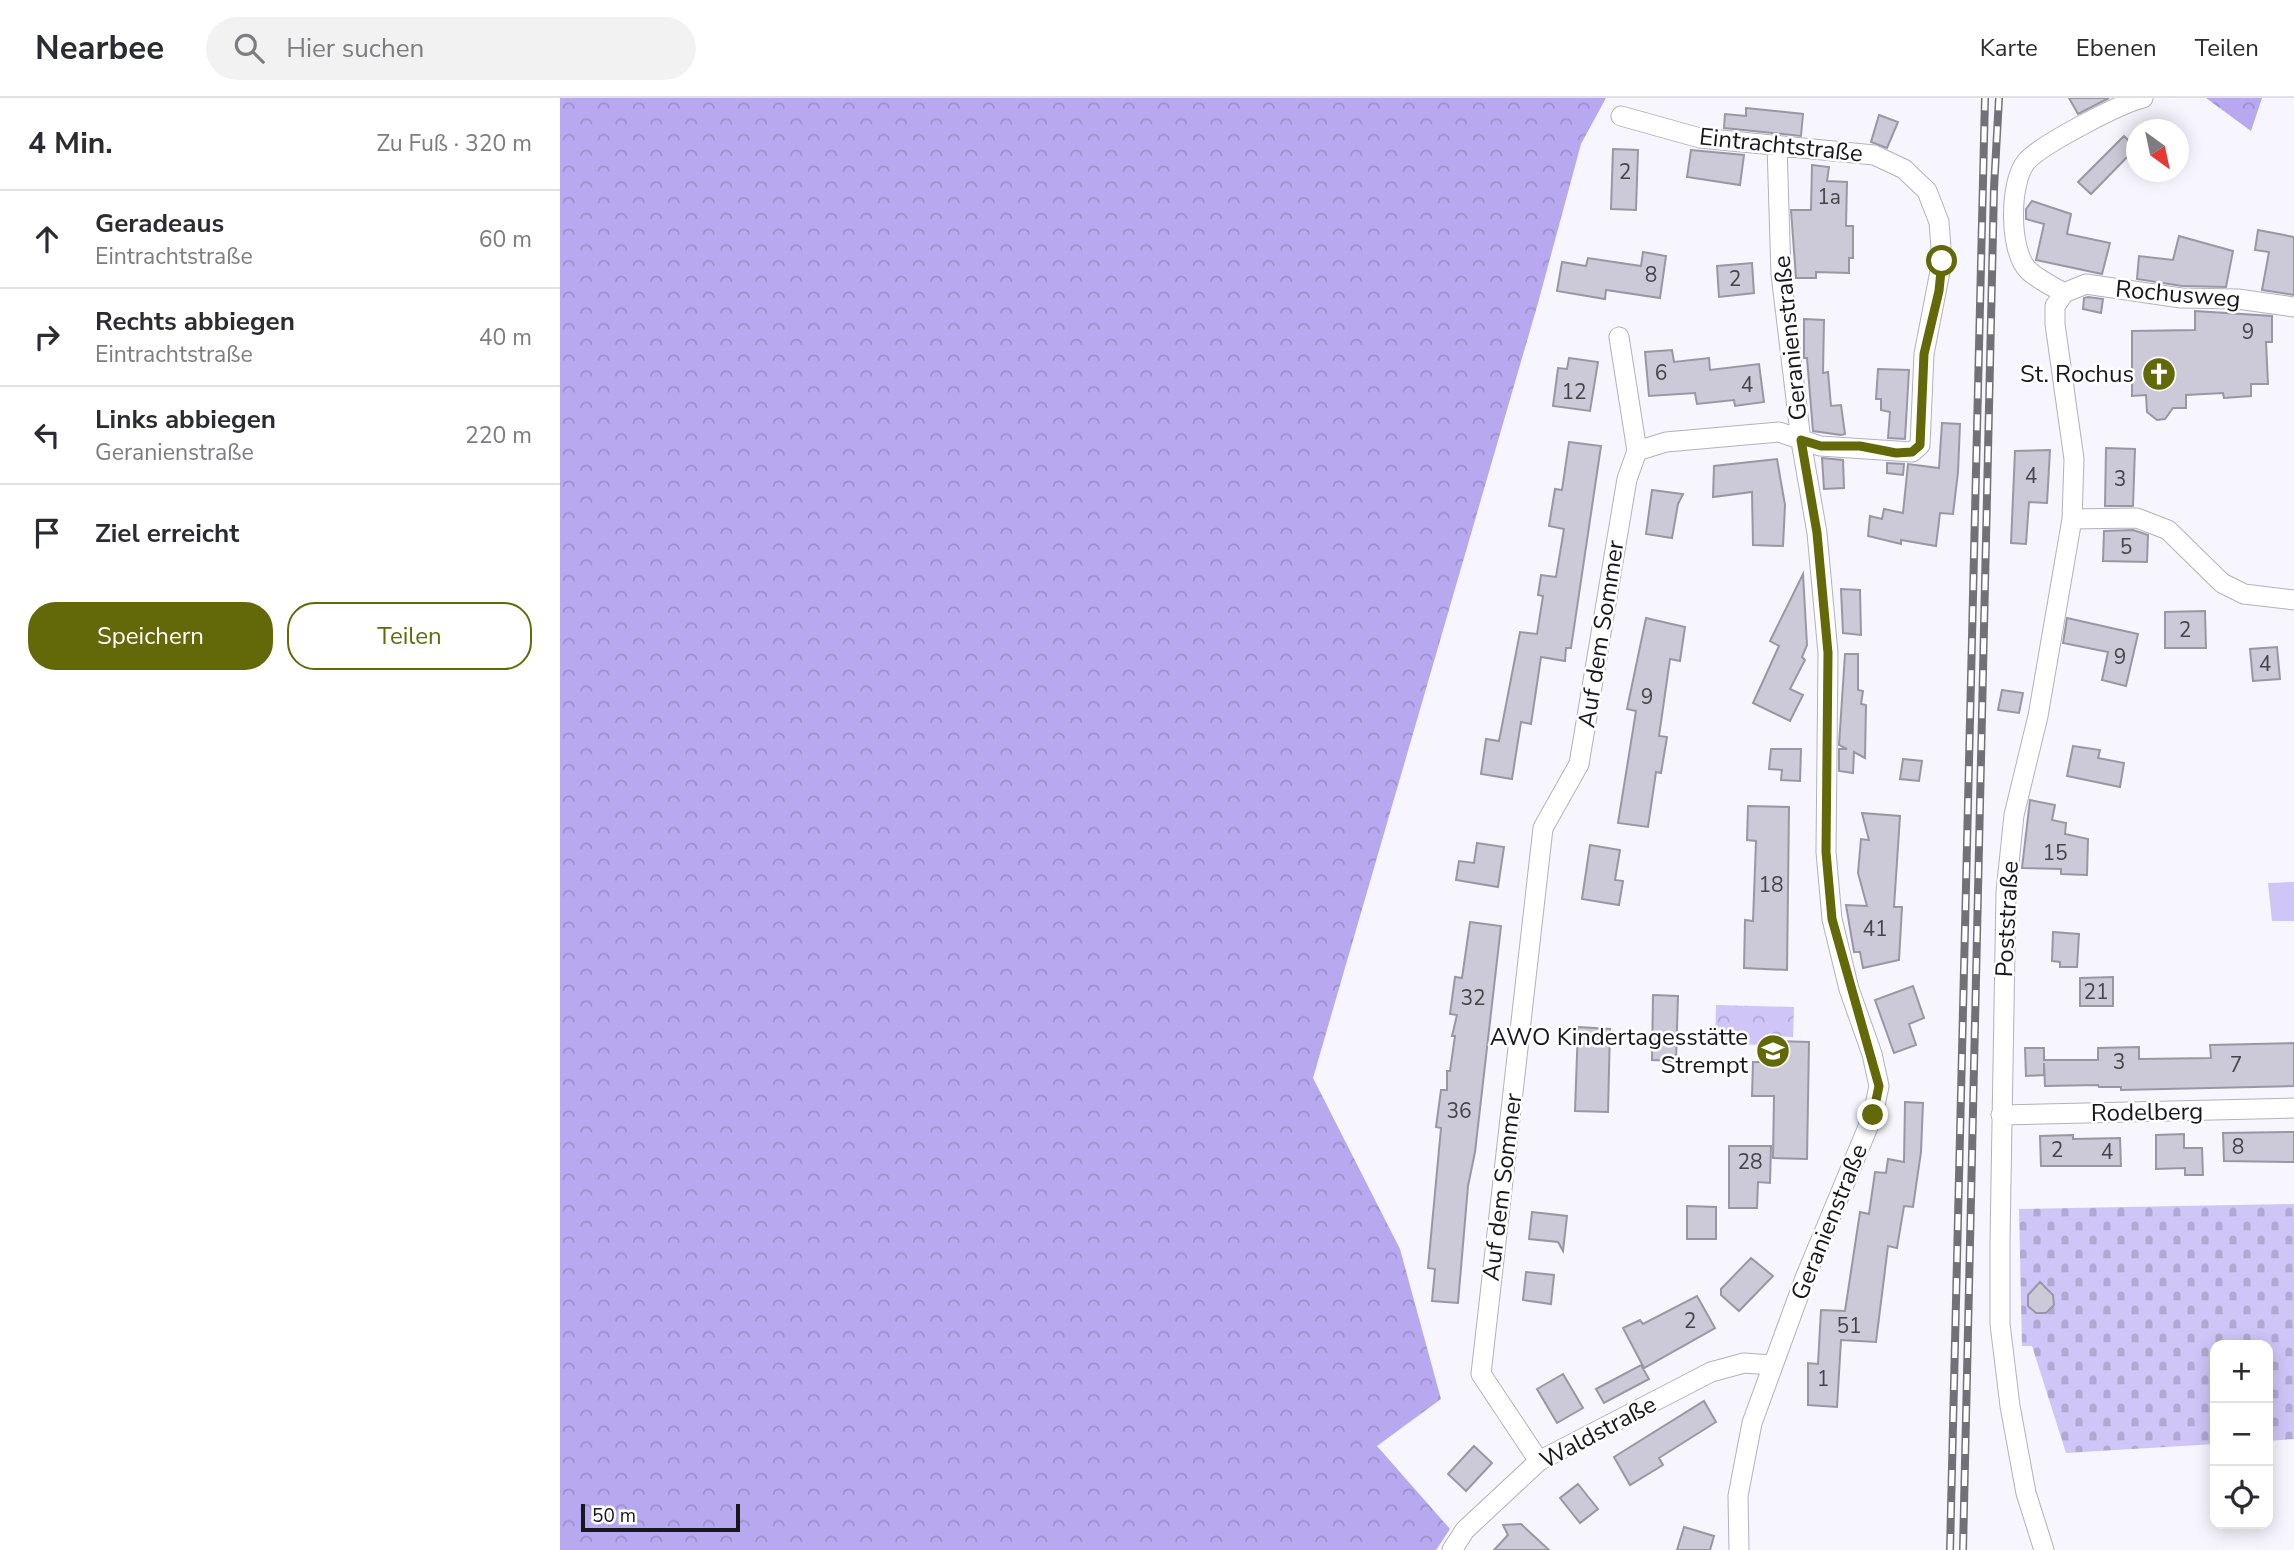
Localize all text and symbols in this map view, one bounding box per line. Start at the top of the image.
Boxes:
search box [206,17,696,80]
text: Nearbee [35,26,164,71]
icon: search [230,29,268,67]
text: Hier suchen [286,31,424,66]
text: Karte [1980,32,2038,64]
text: Ebenen [2076,32,2157,64]
text: Teilen [2195,32,2259,64]
north arrow [2126,119,2189,182]
street label: Eintrachtstraße [1698,120,1864,170]
text: 4 Min. [28,123,113,164]
text: Zu Fuß · 320 m [376,128,532,159]
house number: 2 [1619,158,1631,186]
house number: 1a [1817,183,1841,211]
text: Geradeaus [95,206,224,241]
icon: ahead [28,220,66,258]
text: 60 m [479,224,532,255]
text: Eintrachtstraße [95,241,253,272]
route start [1926,245,1957,276]
street label: Geranienstraße [1765,254,1815,422]
house number: 8 [1645,261,1657,289]
house number: 2 [1729,265,1741,293]
street label: Rochusweg [2114,273,2242,315]
text: Rechts abbiegen [95,304,295,339]
icon: right [28,318,66,356]
house number: 9 [2242,318,2254,346]
text: 40 m [479,322,532,353]
text: Eintrachtstraße [95,339,253,370]
church icon: St. Rochus [2140,355,2178,393]
place label: St. Rochus [2020,358,2134,390]
house number: 6 [1655,359,1667,387]
house number: 4 [1741,371,1753,399]
house number: 12 [1561,378,1587,406]
text: Links abbiegen [95,402,276,437]
icon: left [28,416,66,454]
text: 220 m [465,420,532,451]
text: Geranienstraße [95,437,254,468]
house number: 4 [2025,462,2037,490]
house number: 3 [2114,465,2126,493]
icon: arrive [28,514,66,552]
text: Ziel erreicht [95,516,239,551]
house number: 5 [2120,533,2132,561]
street label: Auf dem Sommer [1570,538,1632,730]
button: Speichern [28,602,273,670]
button: Teilen [287,602,532,670]
house number: 2 [2179,616,2191,644]
house number: 9 [2114,643,2126,671]
house number: 4 [2259,650,2271,678]
house number: 9 [1641,683,1653,711]
house number: 15 [2042,839,2068,867]
street label: Poststraße [1988,860,2026,978]
house number: 18 [1758,871,1784,899]
house number: 41 [1862,915,1888,943]
house number: 21 [2083,978,2109,1006]
house number: 32 [1460,984,1486,1012]
place label: AWO Kindertagesstätte Strempt [1490,1021,1749,1081]
school or university icon: AWO Kindertagesstätte Strempt [1754,1032,1792,1070]
house number: 3 [2113,1048,2125,1076]
house number: 7 [2230,1051,2242,1079]
street label: Auf dem Sommer [1475,1091,1529,1283]
street label: Rodelberg [2091,1095,2203,1129]
house number: 36 [1446,1097,1472,1125]
route end [1857,1099,1888,1130]
house number: 8 [2232,1133,2244,1161]
house number: 2 [2051,1136,2063,1164]
house number: 4 [2101,1138,2113,1166]
street label: Geranienstraße [1783,1139,1875,1305]
house number: 28 [1737,1148,1763,1176]
house number: 2 [1684,1307,1696,1335]
house number: 51 [1836,1312,1862,1340]
map controls [2210,1340,2273,1529]
button: + [2210,1340,2273,1403]
house number: 1 [1817,1365,1829,1393]
street label: Waldstraße [1534,1388,1662,1476]
button: − [2210,1403,2273,1466]
button: locate [2210,1466,2273,1529]
scale bar [581,1501,740,1533]
text: 50 m [592,1503,636,1529]

